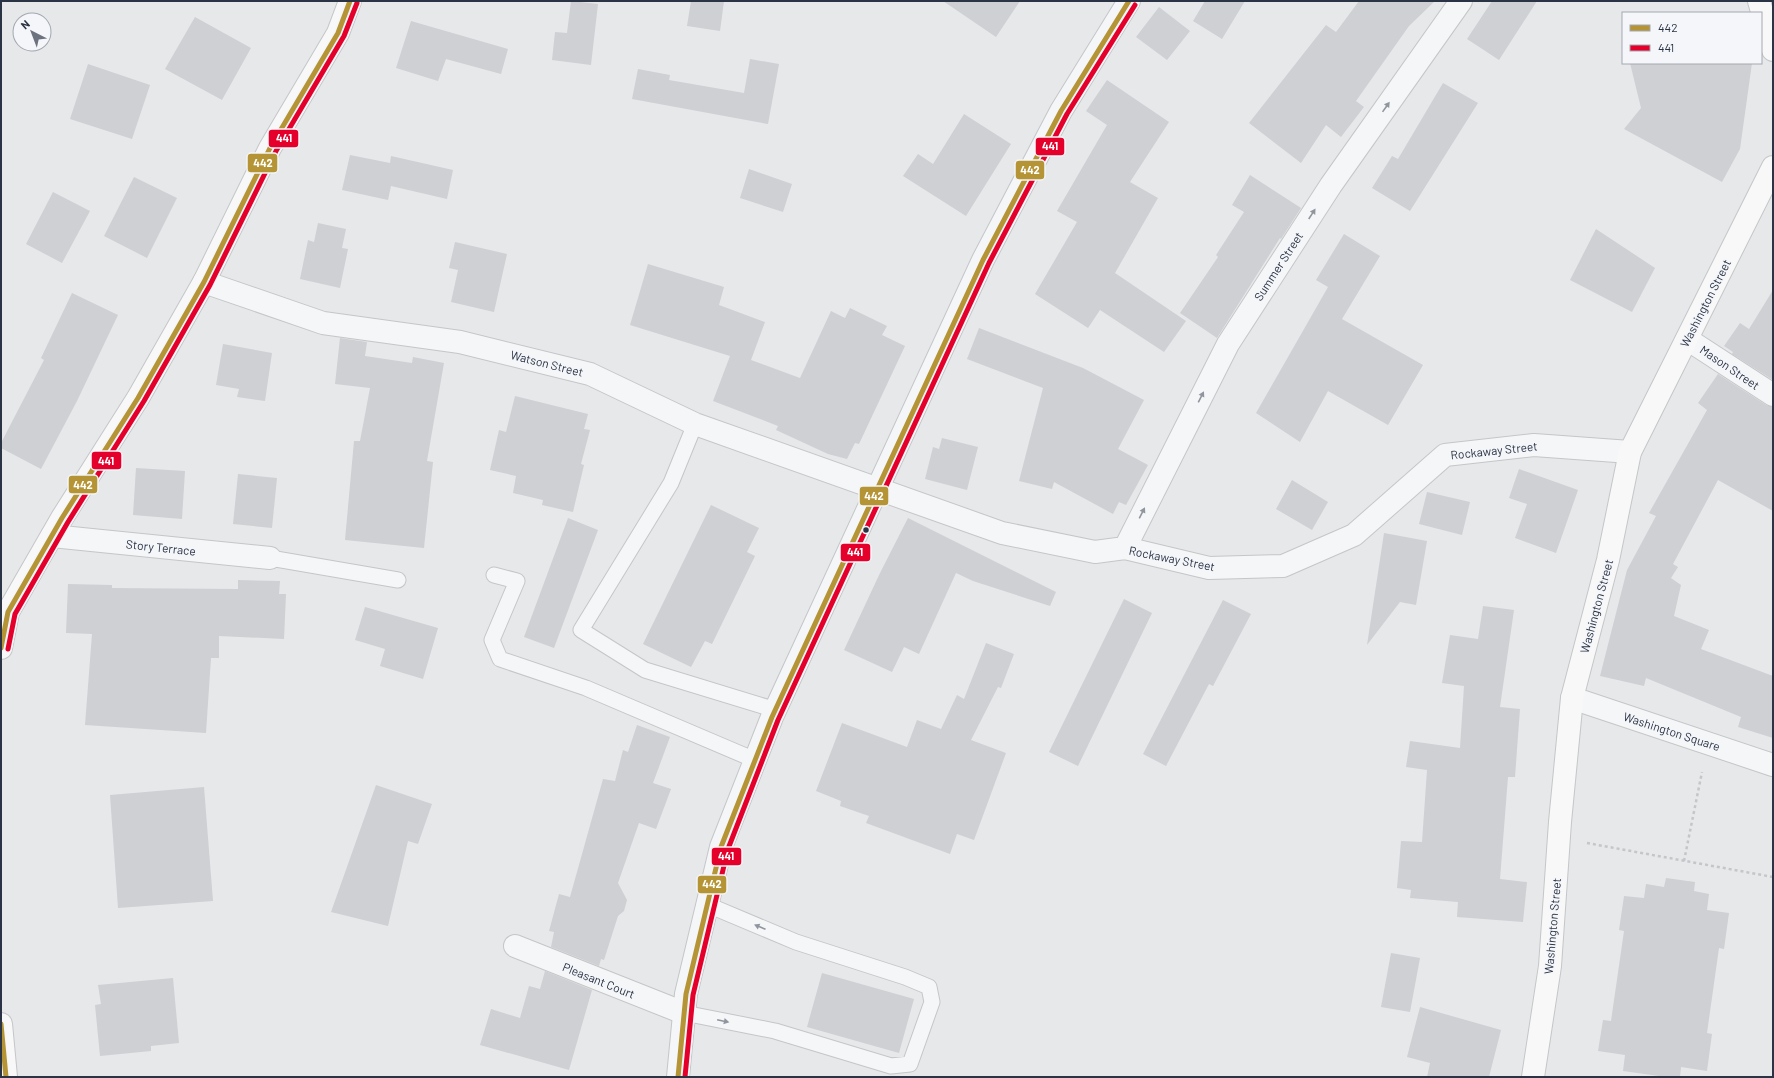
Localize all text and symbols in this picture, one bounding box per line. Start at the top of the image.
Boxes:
north arrow [12,12,52,52]
legend [1622,12,1762,64]
text: N [18,17,32,31]
text: 442 [1658,20,1678,34]
text: 441 [1658,40,1674,54]
one-way arrow [1381,102,1389,112]
line badge: 441 [268,129,299,148]
text: 441 [276,131,292,144]
line badge: 441 [1035,137,1065,156]
text: 441 [1042,139,1058,152]
line badge: 442 [247,153,278,173]
text: 442 [253,156,273,169]
line badge: 442 [1015,160,1045,180]
text: 442 [1020,163,1040,176]
one-way arrow [1308,209,1316,219]
street label: Summer Street [1251,229,1305,303]
street label: Washington Street [1677,257,1733,349]
street label: Mason Street [1698,342,1762,392]
street label: Watson Street [509,347,585,379]
one-way arrow [1198,391,1204,403]
street label: Rockaway Street [1450,438,1538,462]
line badge: 441 [91,451,122,470]
text: 441 [98,454,114,467]
line badge: 442 [68,475,98,494]
text: 442 [73,478,93,491]
line badge: 442 [859,486,889,506]
text: 442 [864,489,884,502]
one-way arrow [1139,507,1145,519]
unlabelled marker [861,525,871,535]
street label: Story Terrace [125,536,197,558]
line badge: 441 [840,543,871,562]
street label: Rockaway Street [1128,543,1216,573]
text: 441 [847,545,863,558]
street label: Washington Street [1577,558,1615,654]
street label: Washington Square [1622,709,1722,753]
line badge: 441 [711,847,742,866]
text: 441 [718,849,734,862]
line badge: 442 [697,875,727,894]
text: 442 [702,877,722,890]
street label: Washington Street [1541,877,1563,975]
one-way arrow [755,924,766,930]
street label: Pleasant Court [561,959,637,1001]
one-way arrow [716,1018,729,1024]

